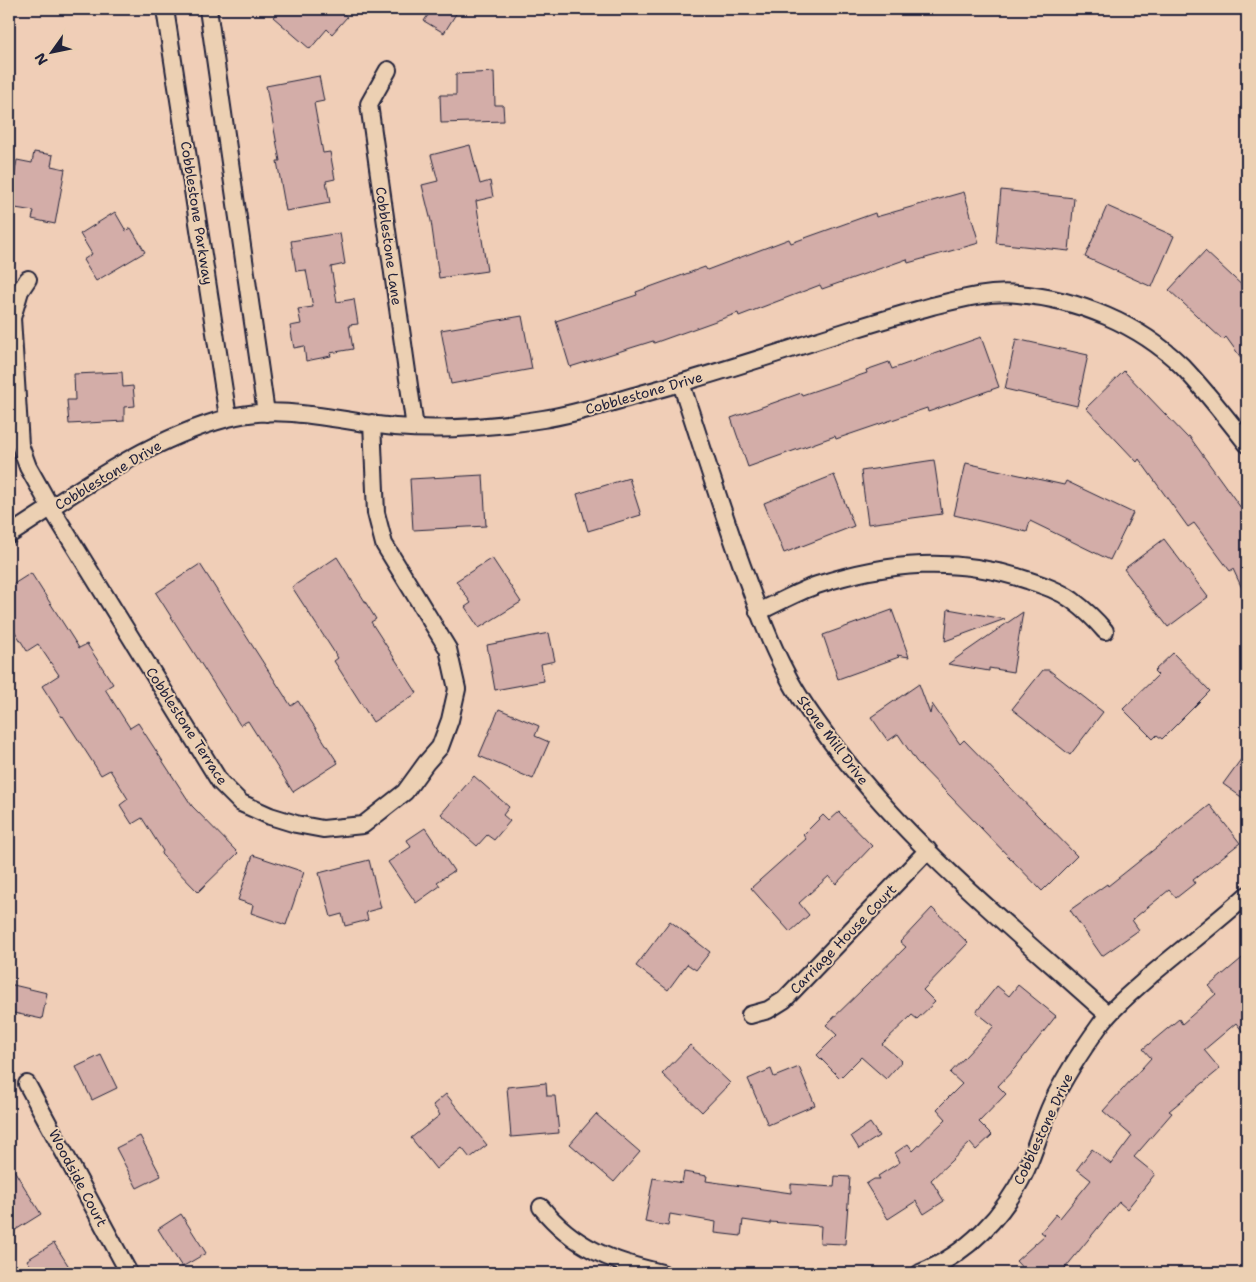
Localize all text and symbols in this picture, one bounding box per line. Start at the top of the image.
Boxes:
north arrow [28,28,78,78]
text: N [31,50,52,69]
street label: Cobblestone Parkway [177,140,217,286]
street label: Cobblestone Lane [372,186,406,307]
street label: Cobblestone Drive [583,368,705,418]
street label: Cobblestone Drive [51,436,165,514]
street label: Cobblestone Terrace [142,664,232,788]
street label: Stone Mill Drive [793,692,873,789]
street label: Carriage House Court [786,880,900,998]
street label: Cobblestone Drive [1009,1070,1077,1188]
street label: Woodside Court [45,1126,111,1230]

